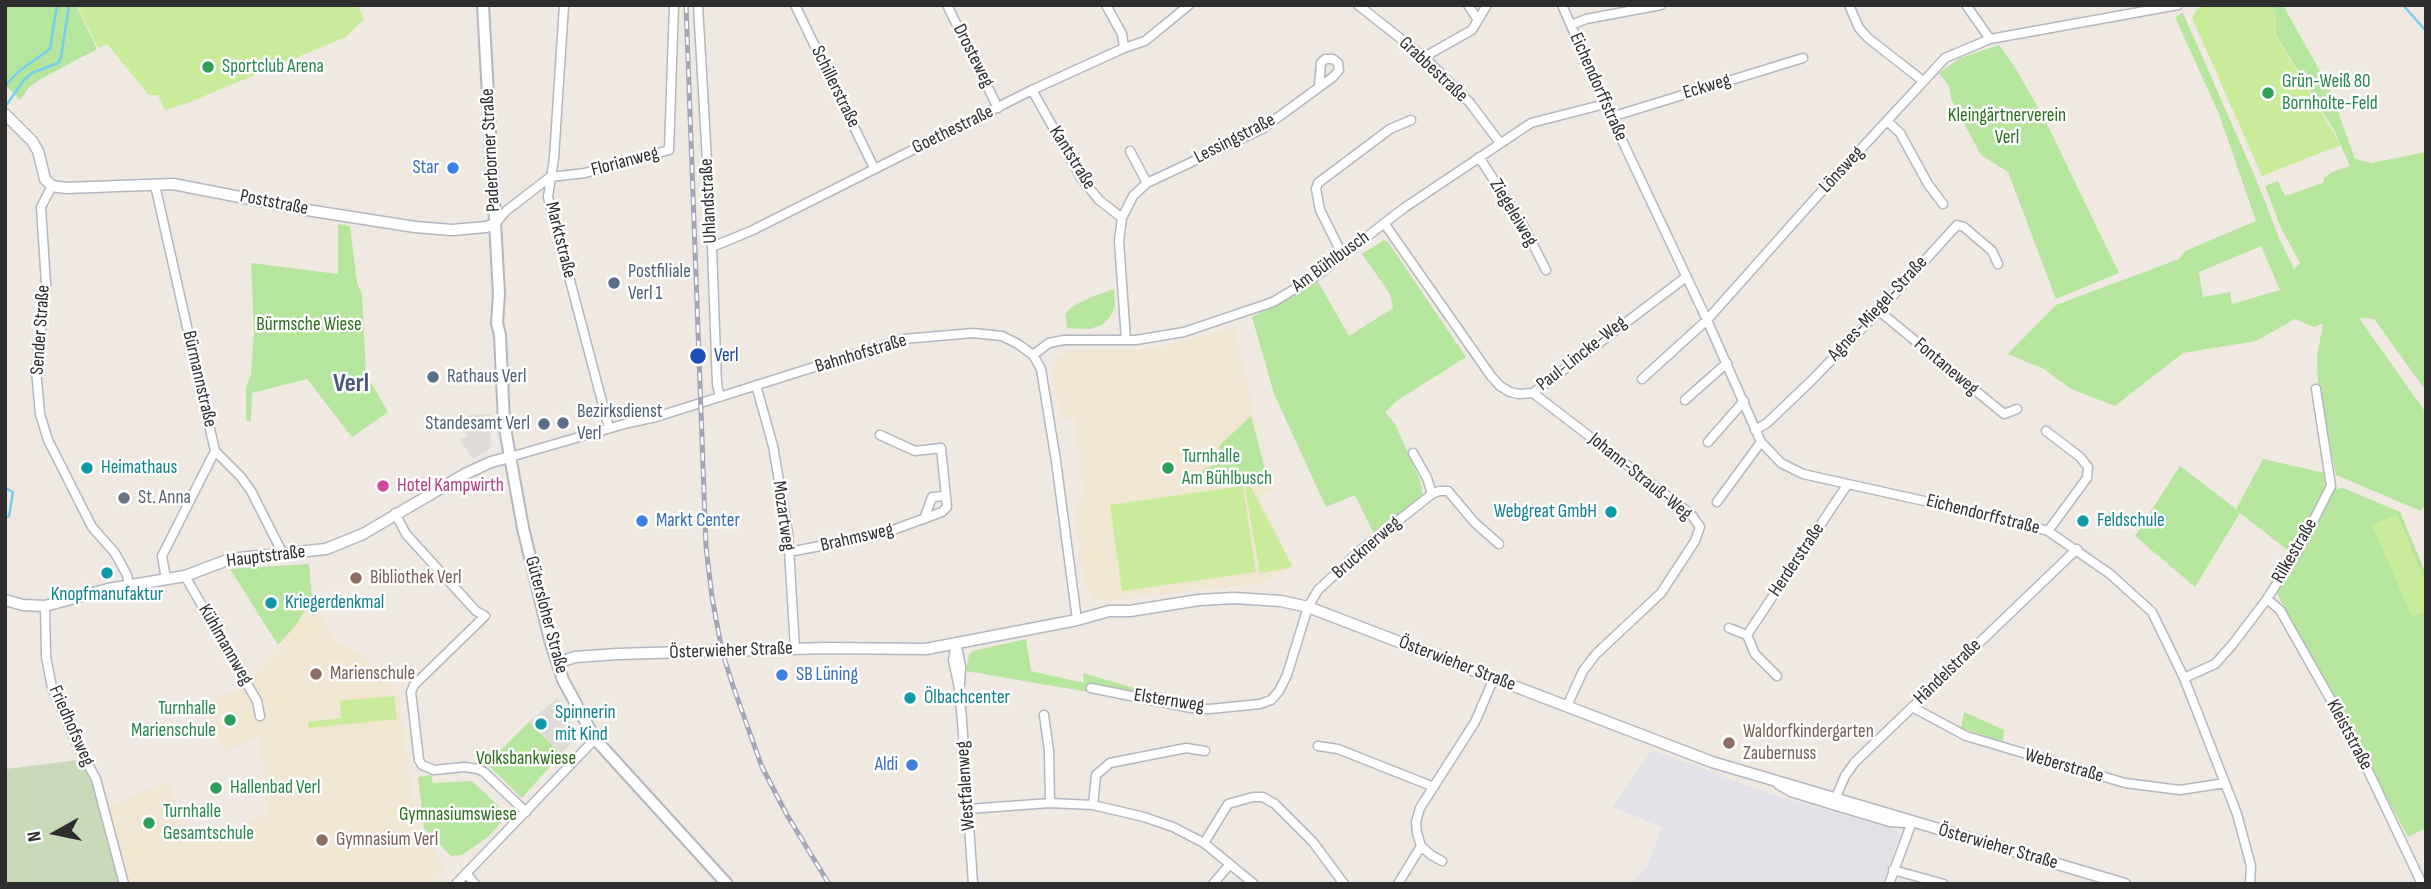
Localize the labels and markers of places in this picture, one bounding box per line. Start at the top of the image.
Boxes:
place label: Sportclub Arena [222,56,324,78]
marker: Sportclub Arena [200,59,216,75]
place label: Grün-Weiß 80 Bornholte-Feld [2282,71,2378,115]
marker: Grün-Weiß 80 Bornholte-Feld [2260,85,2276,101]
place label: Star [412,157,439,179]
marker: Star [445,160,461,176]
place label: Postfiliale Verl 1 [628,261,691,305]
marker: Postfiliale Verl 1 [606,275,622,291]
place label: Verl [714,345,739,367]
marker: Verl [688,346,708,366]
place label: Rathaus Verl [447,366,526,388]
marker: Rathaus Verl [425,369,441,385]
place label: Bezirksdienst Verl [577,401,663,445]
place label: Standesamt Verl [425,413,530,435]
marker: Bezirksdienst Verl [555,415,571,431]
marker: Standesamt Verl [536,416,552,432]
place label: Turnhalle Am Bühlbusch [1182,446,1272,490]
place label: Heimathaus [101,457,177,479]
marker: Heimathaus [79,460,95,476]
marker: Turnhalle Am Bühlbusch [1160,460,1176,476]
place label: Hotel Kampwirth [397,475,504,497]
marker: Hotel Kampwirth [375,478,391,494]
place label: St. Anna [138,487,191,509]
marker: St. Anna [116,490,132,506]
place label: Webgreat GmbH [1494,501,1597,523]
marker: Webgreat GmbH [1603,504,1619,520]
place label: Markt Center [656,510,740,532]
place label: Feldschule [2097,510,2165,532]
marker: Markt Center [634,513,650,529]
marker: Feldschule [2075,513,2091,529]
marker: Knopfmanufaktur [99,565,115,581]
place label: Bibliothek Verl [370,567,462,589]
marker: Bibliothek Verl [348,570,364,586]
place label: Knopfmanufaktur [51,584,163,606]
place label: Kriegerdenkmal [285,592,384,614]
marker: Kriegerdenkmal [263,595,279,611]
place label: Marienschule [330,663,415,685]
place label: SB Lüning [796,664,858,686]
marker: Marienschule [308,666,324,682]
marker: SB Lüning [774,667,790,683]
place label: Ölbachcenter [924,687,1010,709]
marker: Ölbachcenter [902,690,918,706]
place label: Turnhalle Marienschule [131,698,216,742]
place label: Spinnerin mit Kind [555,702,616,746]
marker: Turnhalle Marienschule [222,712,238,728]
marker: Spinnerin mit Kind [533,716,549,732]
place label: Waldorfkindergarten Zaubernuss [1743,721,1874,765]
marker: Waldorfkindergarten Zaubernuss [1721,735,1737,751]
place label: Aldi [875,754,898,776]
marker: Aldi [904,757,920,773]
place label: Hallenbad Verl [230,777,321,799]
marker: Hallenbad Verl [208,780,224,796]
place label: Turnhalle Gesamtschule [163,801,254,845]
marker: Turnhalle Gesamtschule [141,815,157,831]
place label: Gymnasium Verl [336,829,438,851]
marker: Gymnasium Verl [314,832,330,848]

